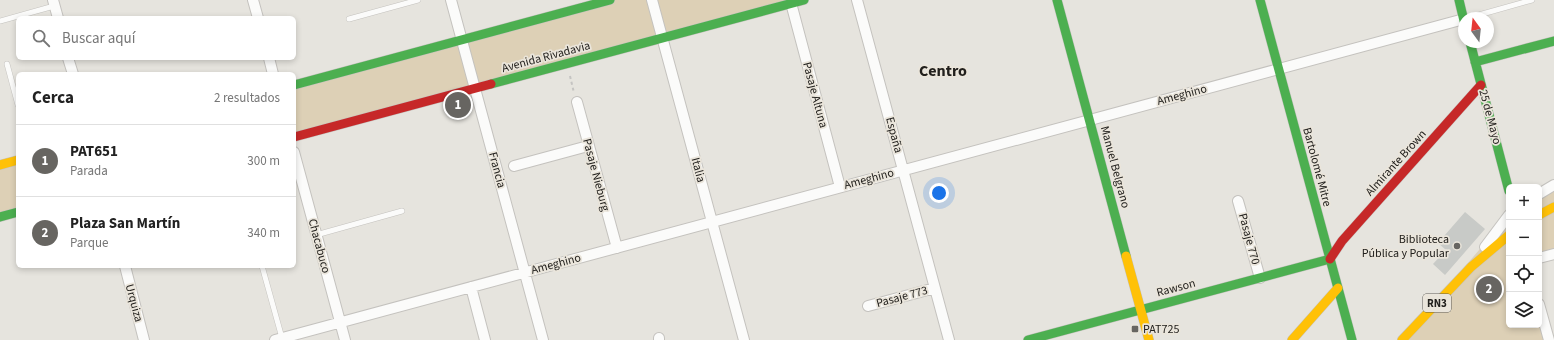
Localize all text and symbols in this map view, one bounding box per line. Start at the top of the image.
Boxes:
north arrow [1458,12,1494,48]
search box [16,16,296,60]
icon: search [30,27,52,49]
text: Buscar aquí [62,28,135,49]
street label: Avenida Rivadavia [500,37,592,77]
street label: Pasaje Altuna [798,60,832,130]
district label: Centro [919,60,967,82]
street label: Ameghino [1155,80,1209,110]
text: Cerca [32,86,74,110]
street label: 25 de Mayo [1475,88,1505,146]
text: 2 resultados [214,89,280,107]
pin: 1 [445,90,471,120]
street label: España [881,115,907,155]
street label: Manuel Belgrano [1096,124,1134,210]
street label: Bartolomé Mitre [1298,126,1336,208]
street label: Almirante Brown [1362,126,1430,200]
street label: Pasaje Nieburg [578,137,614,213]
text: PAT651 [70,141,118,162]
street label: Francia [484,150,510,190]
text: 1 [42,152,48,170]
text: 300 m [247,152,280,170]
street label: Italia [687,156,709,184]
text: Parada [70,162,108,180]
street label: Ameghino [842,164,896,194]
your location [929,183,949,203]
map controls [1506,184,1542,328]
button: + [1506,184,1542,220]
street label: Pasaje 770 [1234,211,1264,267]
text: Plaza San Martín [70,213,180,234]
street label: Chacabuco [304,217,334,275]
button: − [1506,220,1542,256]
text: 2 [42,224,48,242]
text: 340 m [247,224,280,242]
place label: Biblioteca Pública y Popular [1362,231,1450,262]
text: Parque [70,234,108,252]
marker: Biblioteca Pública y Popular [1452,241,1462,251]
street label: Ameghino [529,249,583,279]
button: locate [1506,256,1542,292]
pin: 2 [1476,274,1502,304]
street label: Rawson [1155,275,1197,301]
street label: Urquiza [121,282,147,324]
street label: Pasaje 773 [874,282,930,312]
button: layers [1506,292,1542,328]
road number: RN3 [1423,294,1451,312]
place label: PAT725 [1143,321,1179,338]
marker: PAT725 [1130,324,1140,334]

